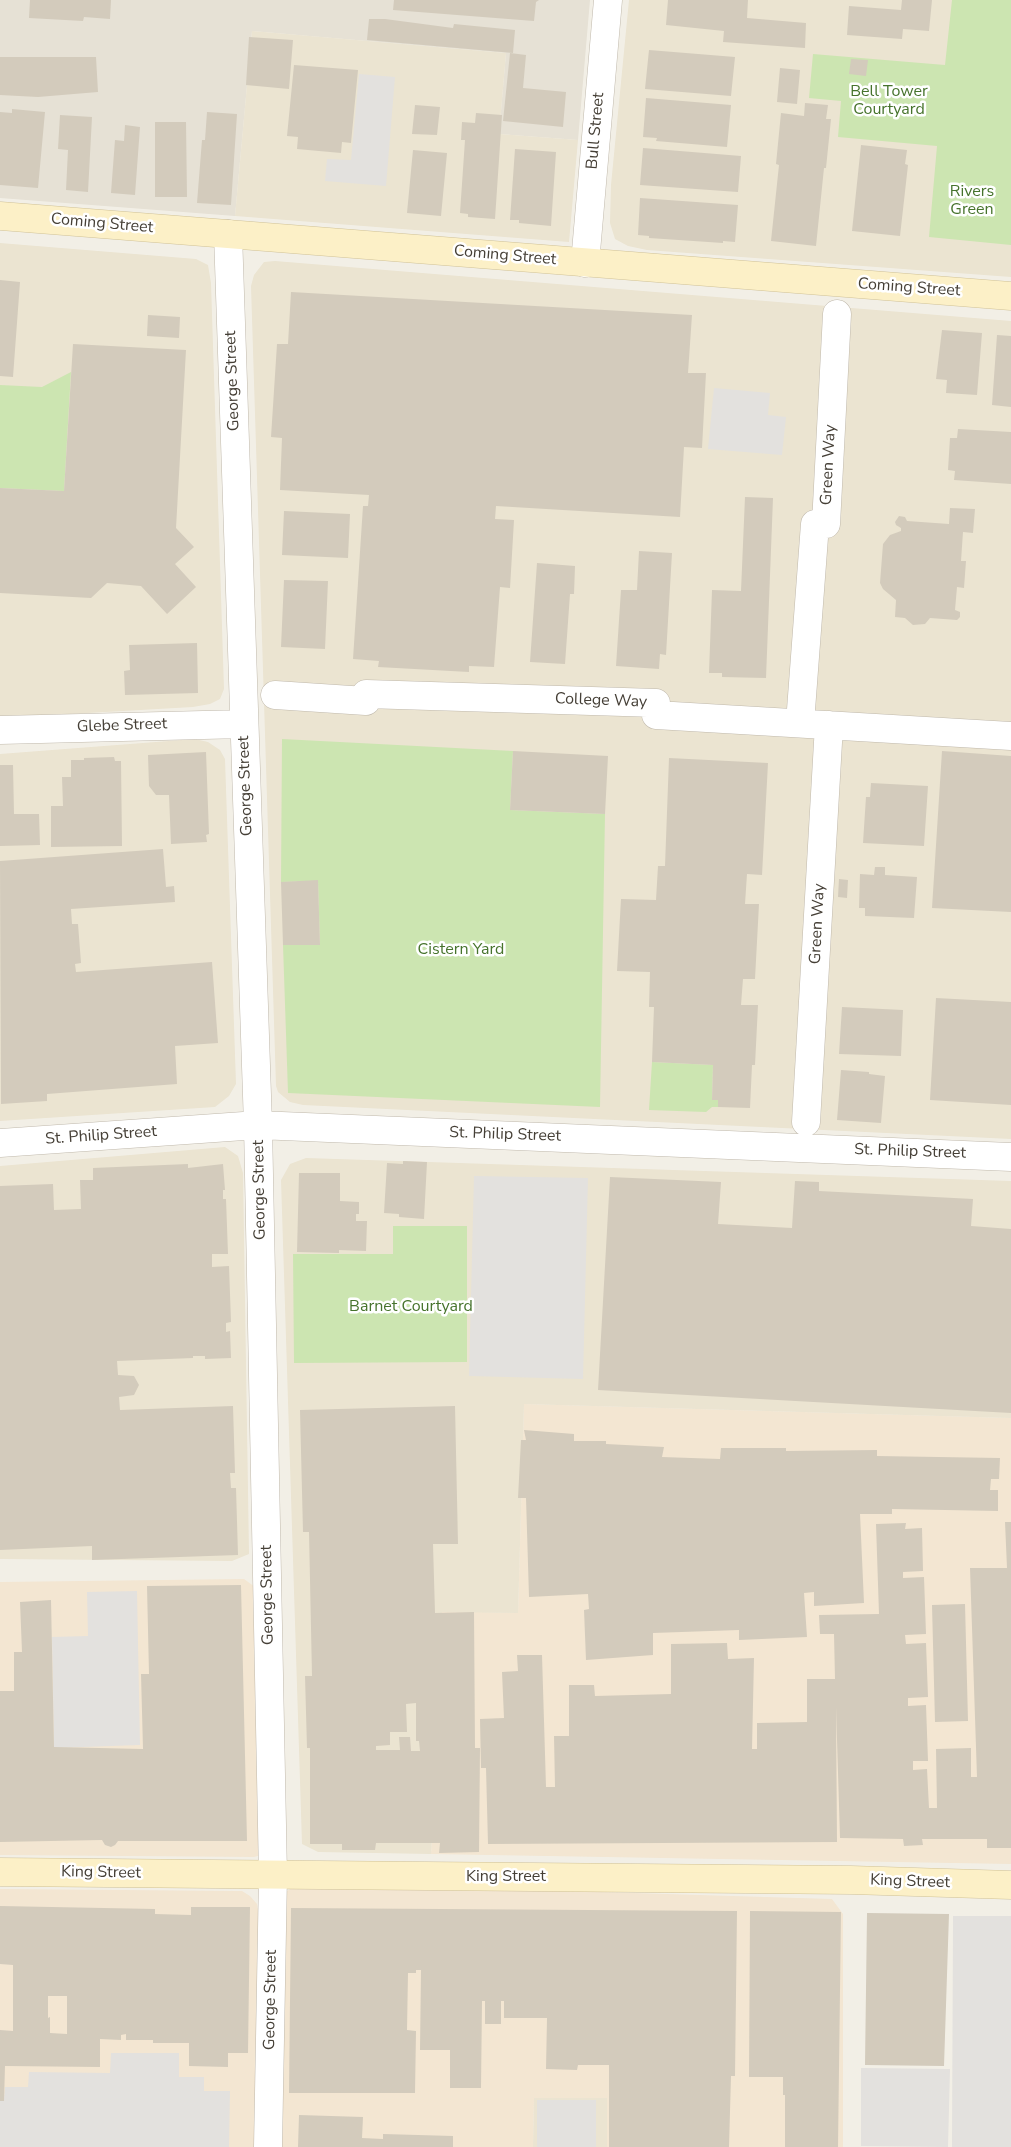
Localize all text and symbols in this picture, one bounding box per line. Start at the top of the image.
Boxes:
park label: Bell Tower Courtyard [850,82,928,120]
street label: Bull Street [583,92,609,170]
park label: Rivers Green [950,182,994,220]
street label: Coming Street [50,210,154,238]
street label: Coming Street [453,242,557,270]
street label: Coming Street [857,275,961,301]
street label: George Street [222,331,244,431]
street label: Green Way [817,424,841,506]
street label: College Way [555,690,647,712]
street label: Glebe Street [76,715,168,737]
street label: George Street [235,736,257,836]
street label: Green Way [806,883,830,965]
park label: Cistern Yard [418,940,504,960]
street label: St. Philip Street [45,1123,157,1149]
street label: St. Philip Street [449,1123,561,1147]
street label: George Street [250,1140,270,1240]
street label: St. Philip Street [854,1140,966,1164]
park label: Barnet Courtyard [349,1297,473,1317]
street label: George Street [258,1545,278,1645]
street label: King Street [61,1863,141,1883]
street label: King Street [466,1867,546,1887]
street label: King Street [870,1871,950,1893]
street label: George Street [261,1950,281,2050]

